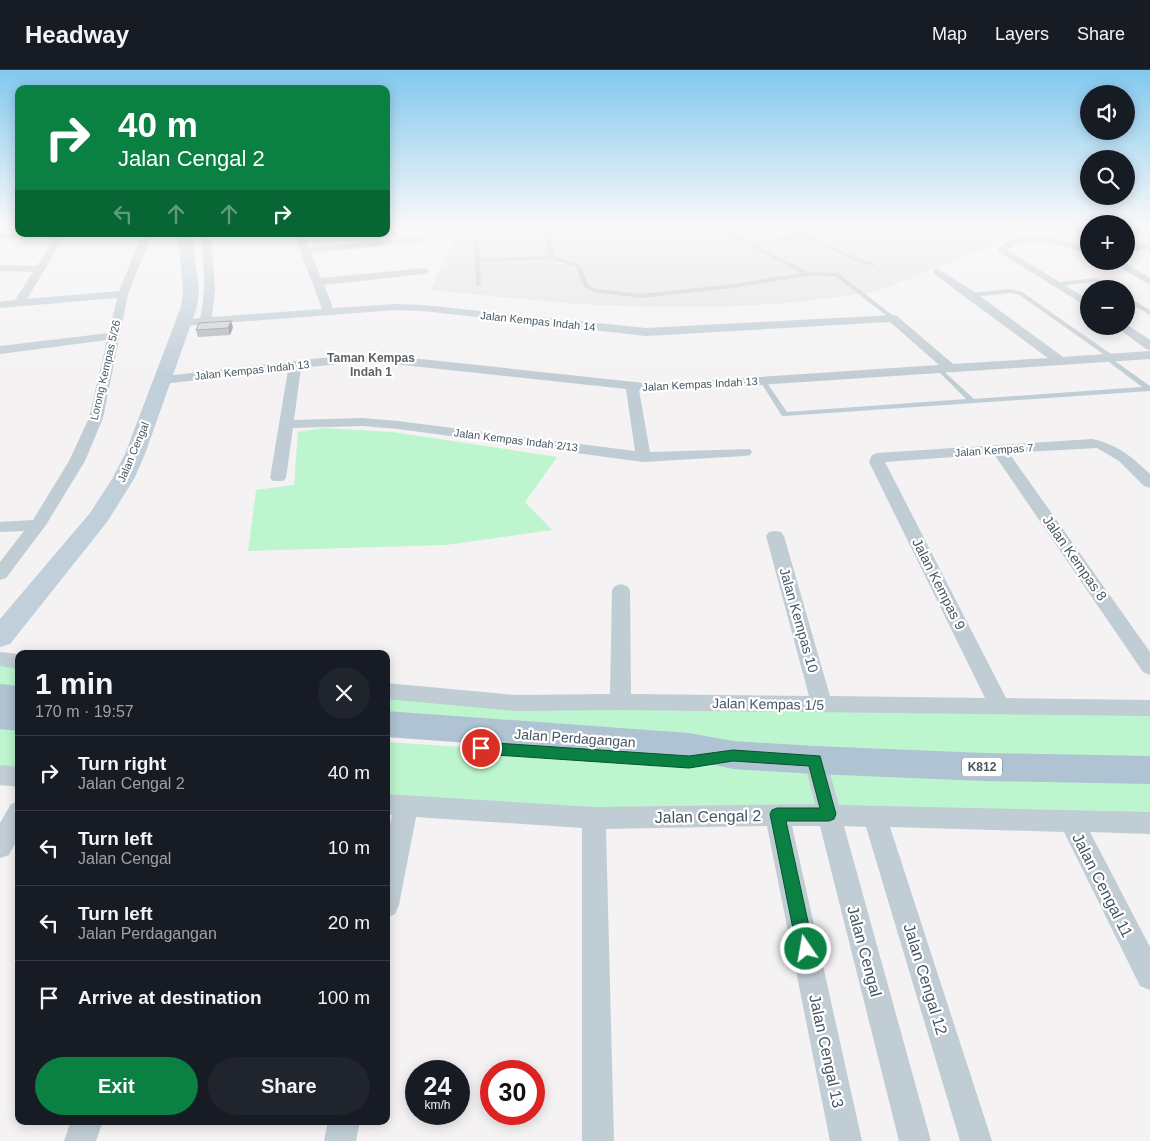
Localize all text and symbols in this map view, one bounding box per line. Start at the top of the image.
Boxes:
text: Headway [25,21,129,48]
text: Map [932,24,967,44]
text: Layers [995,24,1049,44]
text: Share [1077,24,1125,44]
map controls [1080,85,1135,335]
button: sound [1080,85,1135,140]
icon: right [35,105,100,170]
text: 40 m [118,105,198,144]
text: Jalan Cengal 2 [118,146,265,171]
button: search [1080,150,1135,205]
icon: left [109,200,137,228]
icon: ahead [162,200,190,228]
icon: ahead [215,200,243,228]
icon: right [268,200,296,228]
button: + [1080,215,1135,270]
button: − [1080,280,1135,335]
street label: Jalan Kempas Indah 14 [480,309,596,333]
street label: Lorong Kempas 5/26 [88,319,122,421]
district label: Taman Kempas Indah 1 [327,351,415,379]
street label: Jalan Kempas Indah 13 [194,358,310,382]
street label: Jalan Kempas Indah 13 [642,375,758,393]
street label: Jalan Cengal [115,420,151,484]
street label: Jalan Kempas Indah 2/13 [453,426,579,454]
street label: Jalan Kempas 7 [954,441,1034,459]
street label: Jalan Kempas 8 [1040,512,1110,604]
street label: Jalan Kempas 9 [909,536,969,633]
street label: Jalan Kempas 10 [776,566,822,674]
text: 1 min [35,667,113,700]
button: close [318,667,370,719]
street label: Jalan Kempas 1/5 [712,695,824,713]
text: 170 m · 19:57 [35,703,134,720]
street label: Jalan Perdagangan [514,726,636,750]
pin [460,727,502,769]
icon: arrive [467,734,495,762]
text: Turn right [78,753,166,774]
road number: K812 [962,758,1002,776]
icon: right [35,759,63,787]
text: 40 m [328,762,370,783]
text: Jalan Cengal 2 [78,775,185,792]
street label: Jalan Cengal 2 [654,807,762,826]
text: Turn left [78,828,153,849]
street label: Jalan Cengal 11 [1069,830,1136,940]
icon: left [35,834,63,862]
text: 10 m [328,837,370,858]
text: Jalan Cengal [78,850,171,867]
text: Turn left [78,903,153,924]
street label: Jalan Cengal [844,904,885,998]
icon: left [35,909,63,937]
text: 20 m [328,912,370,933]
street label: Jalan Cengal 12 [900,921,951,1037]
position arrow [779,922,831,974]
text: Jalan Perdagangan [78,925,217,942]
icon: arrive [35,984,63,1012]
text: Arrive at destination [78,987,262,1008]
text: 100 m [317,987,370,1008]
street label: Jalan Cengal 13 [806,993,847,1110]
button: Exit [35,1057,198,1115]
button: Share [208,1057,370,1115]
speed limit sign: 30 [480,1060,545,1125]
text: 24 [424,1072,451,1100]
text: km/h [424,1098,451,1112]

